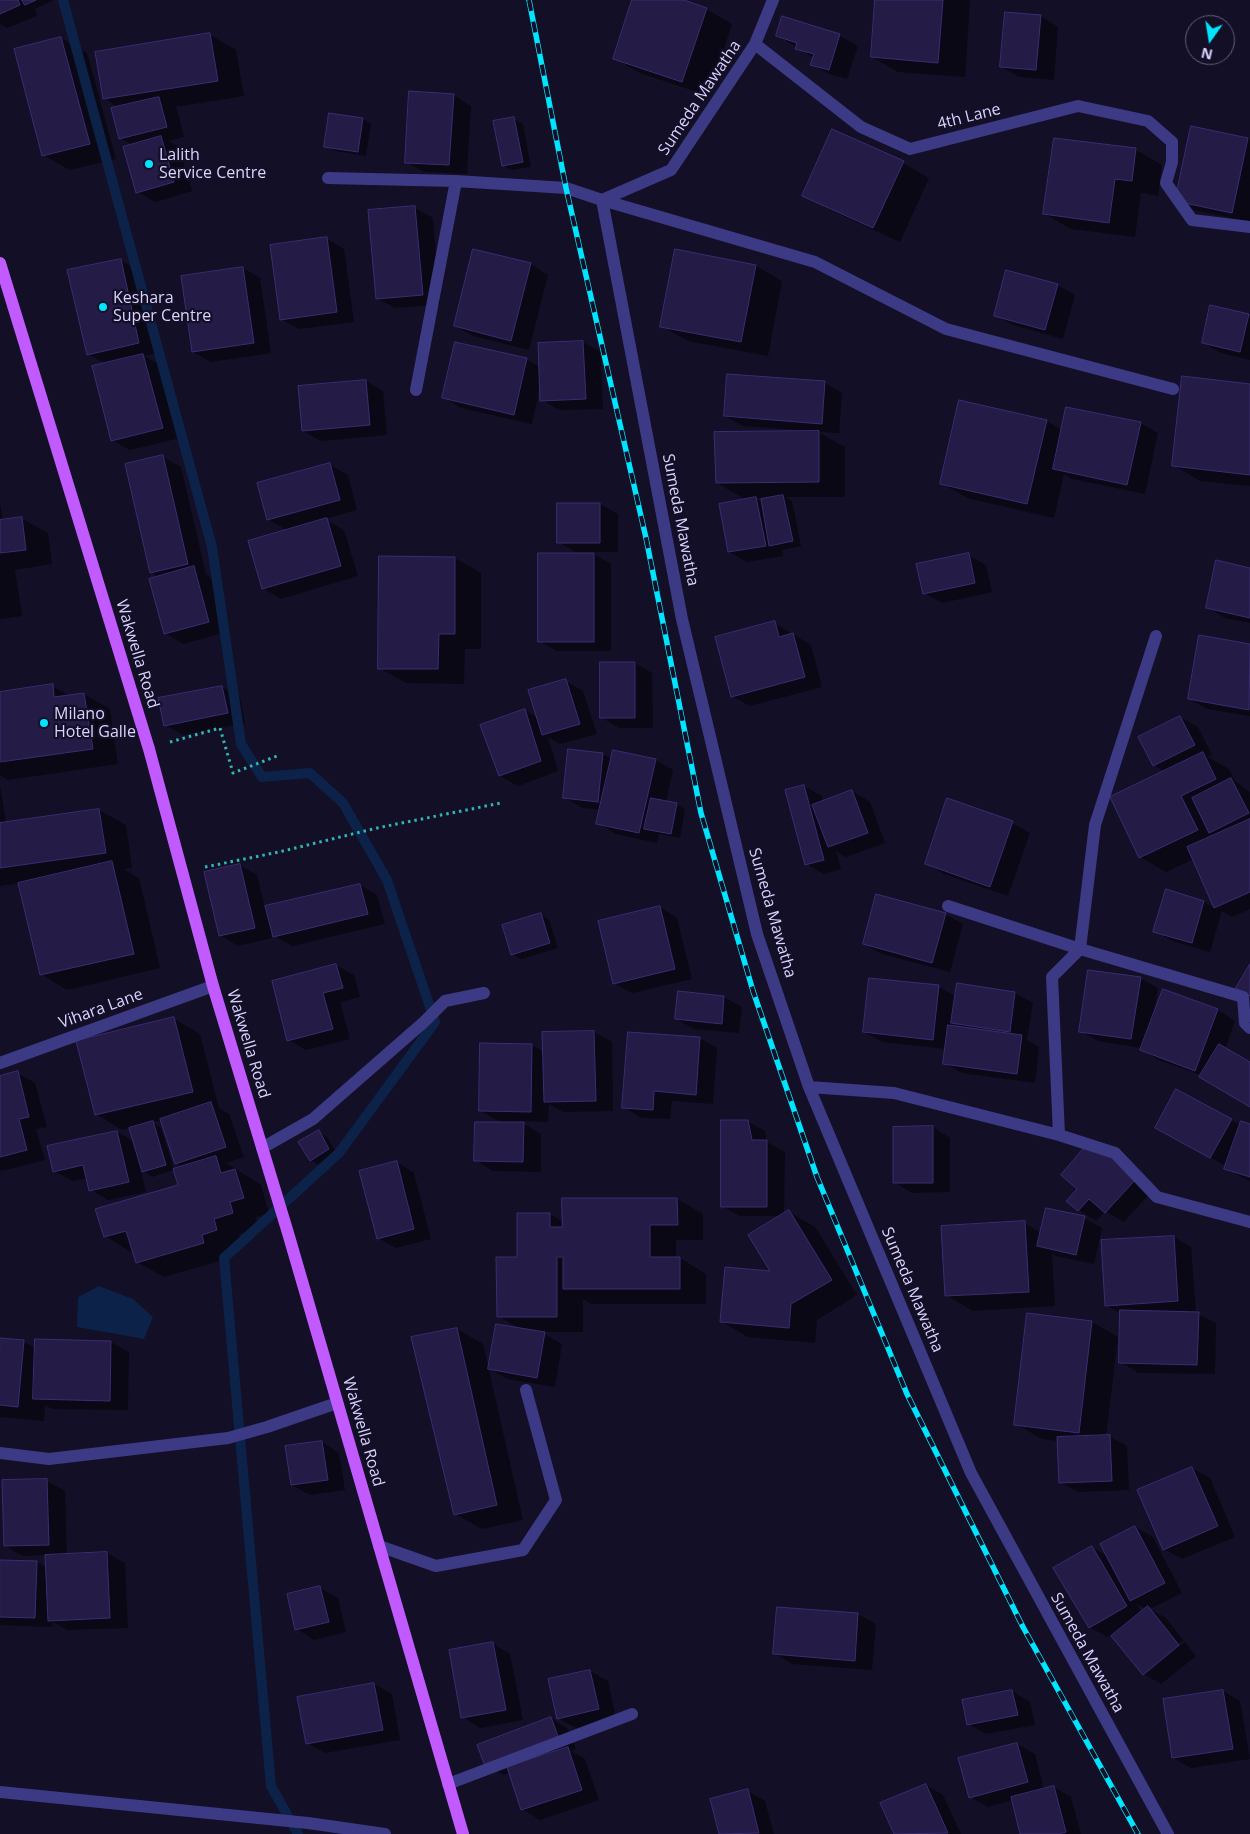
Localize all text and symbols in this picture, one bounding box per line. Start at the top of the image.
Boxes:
north arrow [1185,15,1235,65]
street label: Sumeda Mawatha [655,37,745,159]
text: N [1199,44,1214,65]
street label: 4th Lane [935,100,1003,134]
place label: Lalith Service Centre [159,145,266,183]
marker: Lalith Service Centre [143,158,155,170]
place label: Keshara Super Centre [113,288,211,326]
marker: Keshara Super Centre [97,301,109,313]
street label: Sumeda Mawatha [658,452,702,588]
street label: Wakwella Road [111,597,163,711]
place label: Milano Hotel Galle [54,704,136,742]
marker: Milano Hotel Galle [38,717,50,729]
street label: Sumeda Mawatha [744,846,800,980]
street label: Vihara Lane [56,985,146,1033]
street label: Wakwella Road [222,987,274,1101]
street label: Sumeda Mawatha [877,1224,947,1356]
street label: Wakwella Road [338,1375,388,1489]
street label: Sumeda Mawatha [1046,1590,1128,1716]

